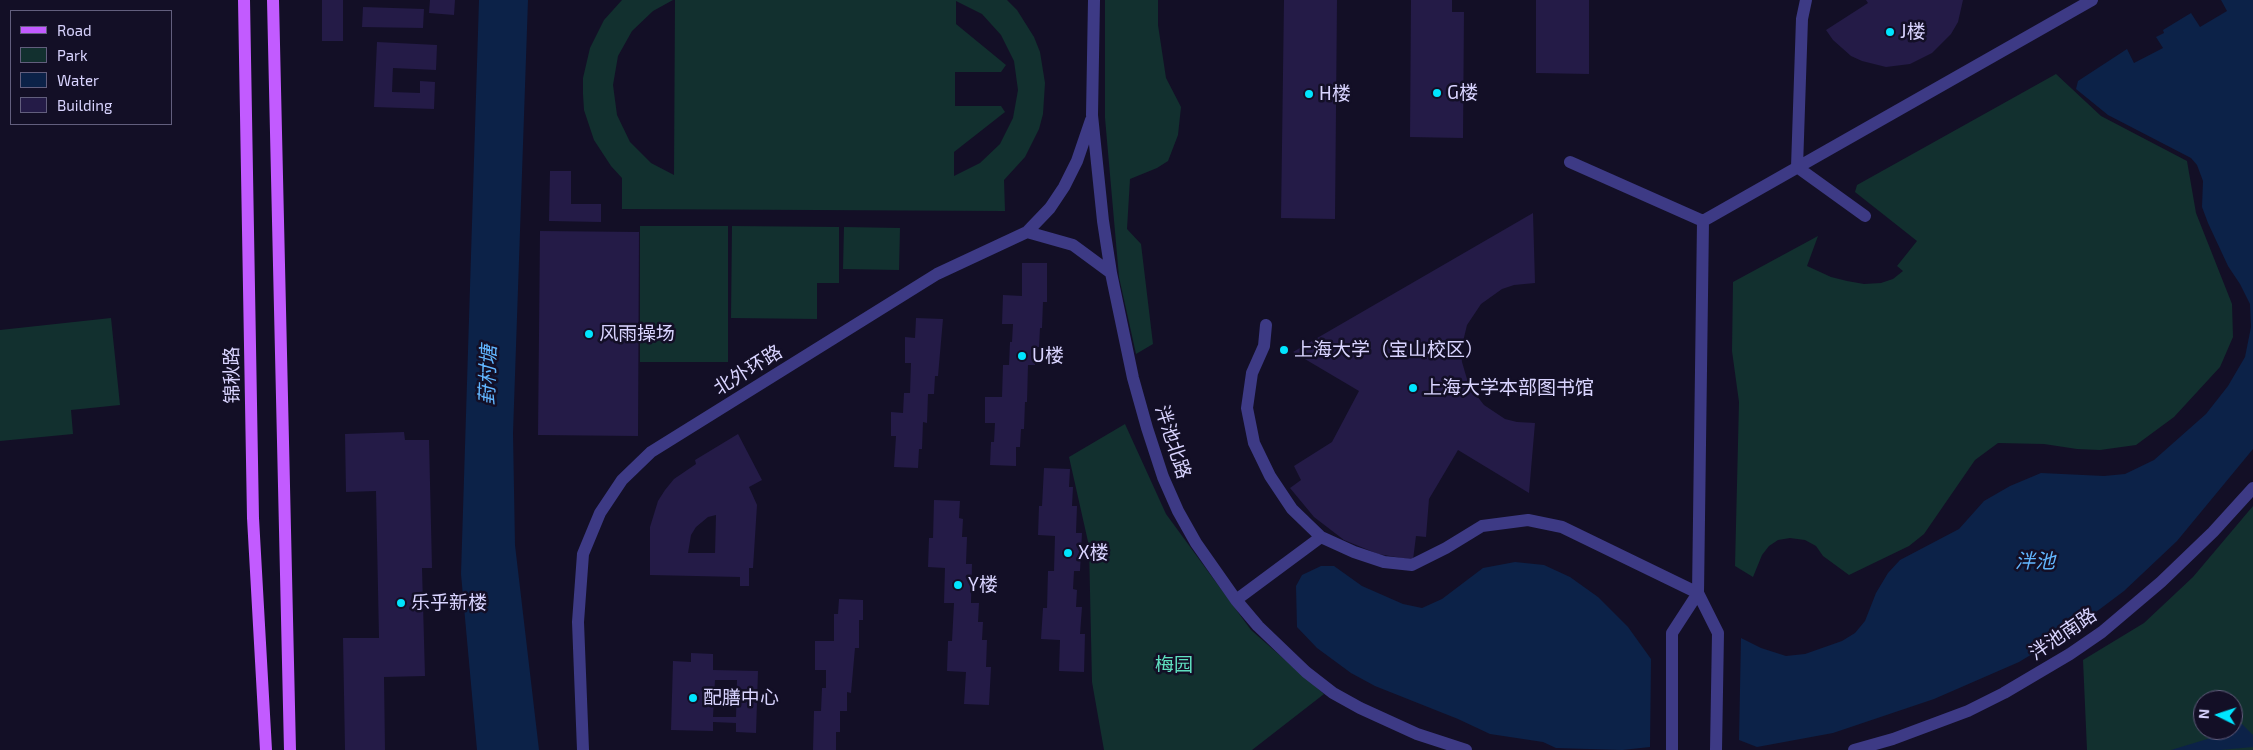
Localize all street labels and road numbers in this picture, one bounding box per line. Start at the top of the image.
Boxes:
street label: 北外环路 [710,340,786,400]
street label: 锦秋路 [220,346,244,404]
street label: 泮池北路 [1150,402,1196,482]
street label: 泮池南路 [2025,603,2101,665]

